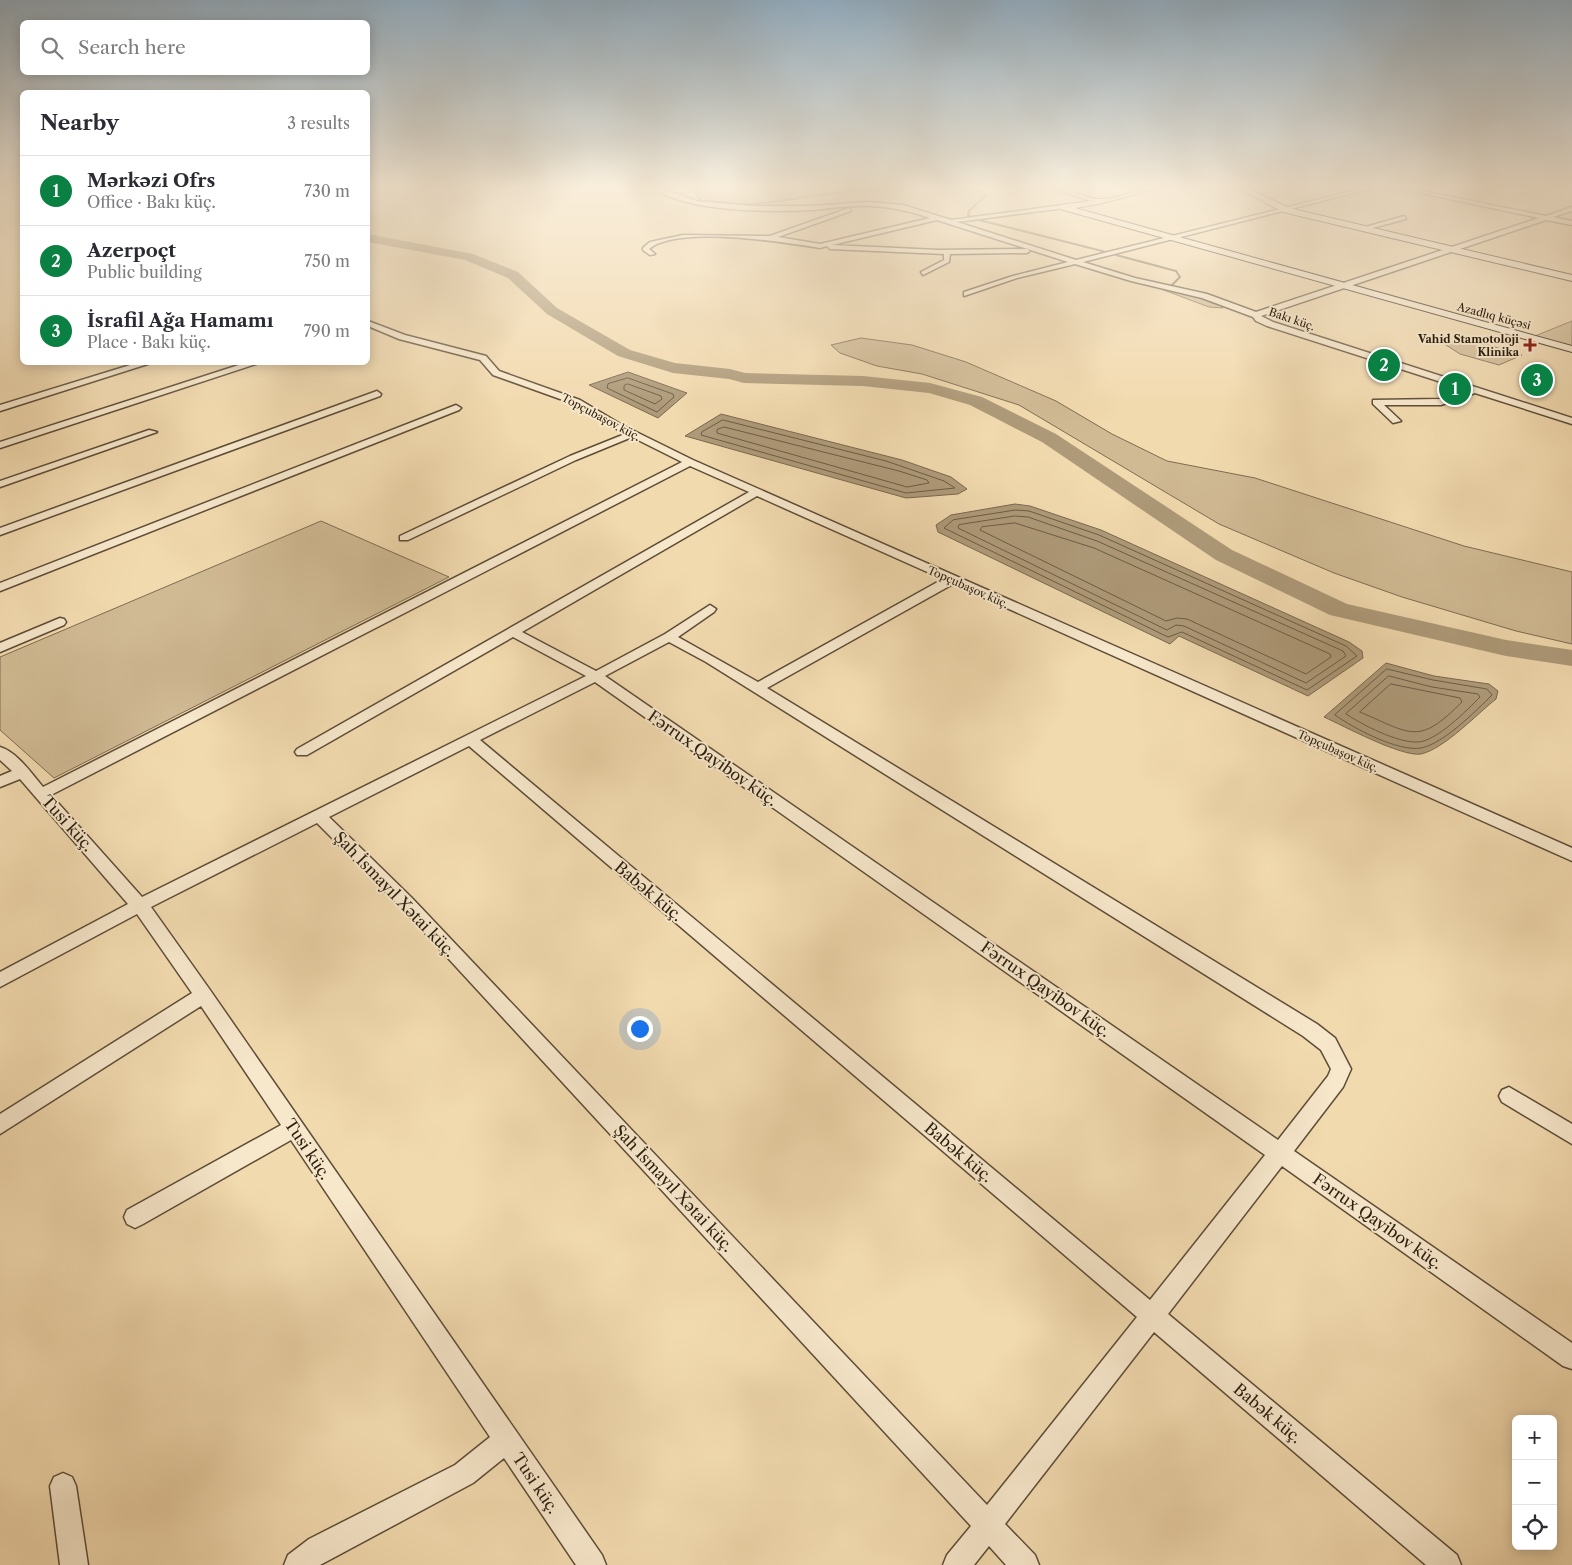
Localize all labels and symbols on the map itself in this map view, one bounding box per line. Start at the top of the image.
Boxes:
street label: Azadlıq küçəsi [1455,299,1533,333]
street label: Bakı küç. [1267,305,1317,333]
place label: Vahid Stamotoloji Klinika [1417,332,1520,359]
marker: Vahid Stamotoloji Klinika [1523,338,1537,352]
pin: 2 [1368,346,1400,384]
pin: 3 [1521,361,1553,399]
pin: 1 [1439,370,1471,408]
street label: Topçubaşov küç. [559,390,643,444]
street label: Topçubaşov küç. [925,563,1011,611]
street label: Fərrux Qayibov küç. [644,706,782,810]
street label: Topçubaşov küç. [1295,727,1381,775]
street label: Tusi küç. [37,791,99,855]
street label: Şah İsmayıl Xətai küç. [330,827,460,961]
street label: Babək küç. [611,857,687,925]
street label: Fərrux Qayibov küç. [977,937,1115,1041]
your location [627,1016,653,1042]
street label: Tusi küç. [280,1115,336,1183]
street label: Babək küç. [921,1118,997,1186]
street label: Şah İsmayıl Xətai küç. [610,1120,738,1256]
street label: Fərrux Qayibov küç. [1309,1169,1447,1273]
street label: Babək küç. [1230,1379,1306,1447]
street label: Tusi küç. [508,1449,564,1517]

